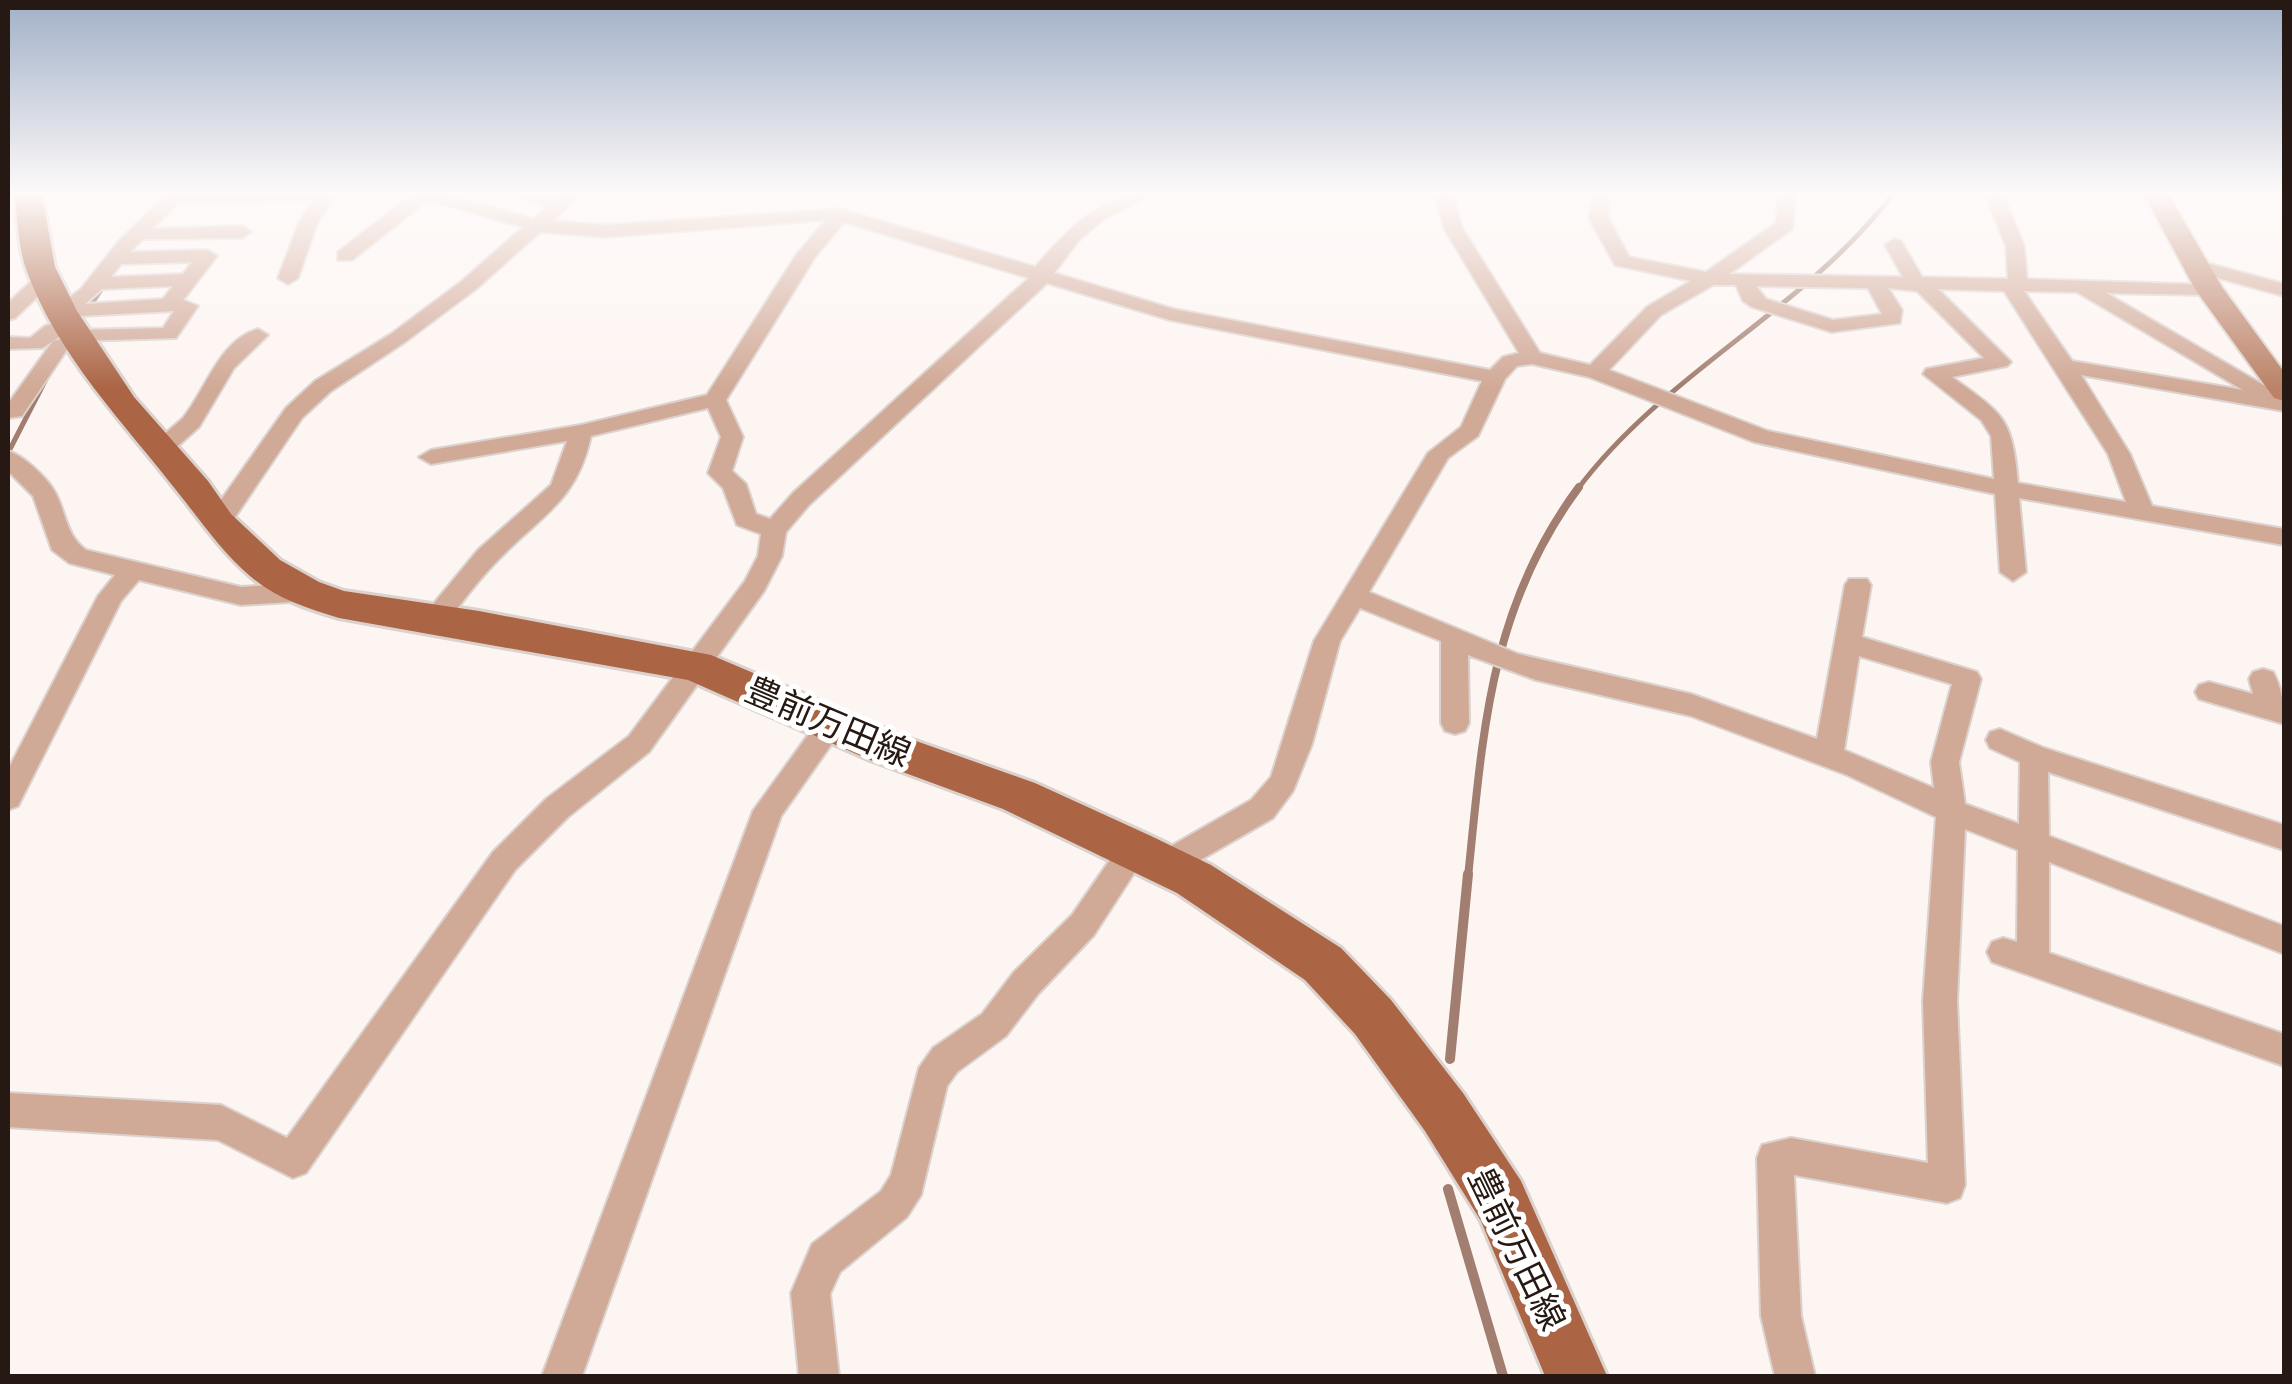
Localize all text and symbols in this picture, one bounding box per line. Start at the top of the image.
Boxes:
street label: 豊前万田線 [739,669,916,776]
street label: 豊前万田線 [1459,1162,1573,1337]

